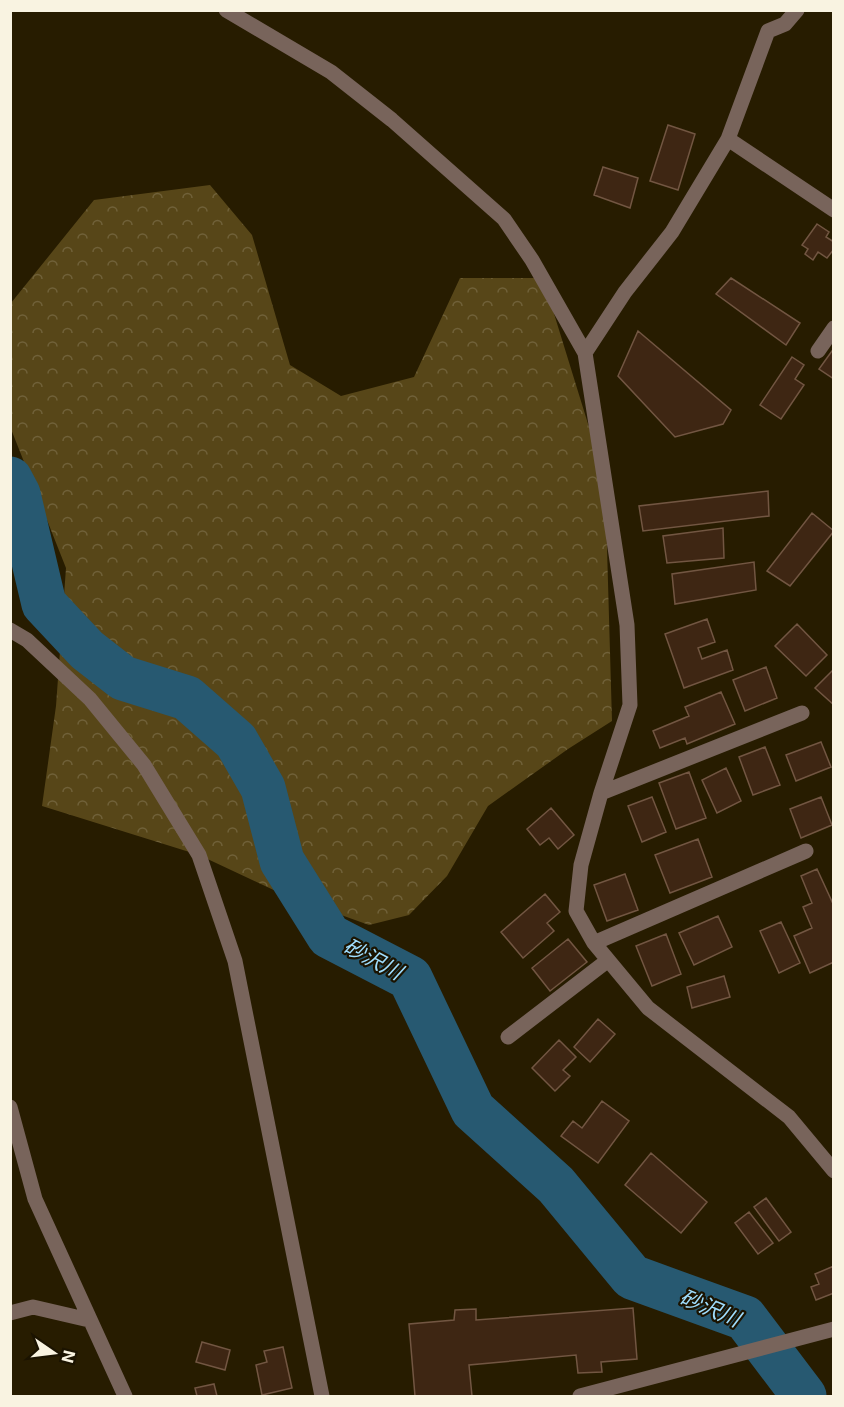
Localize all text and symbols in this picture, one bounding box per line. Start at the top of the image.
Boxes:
water label: 砂沢川 [339,933,408,986]
water label: 砂沢川 [676,1284,746,1333]
north arrow [24,1323,84,1383]
text: N [57,1348,80,1365]

